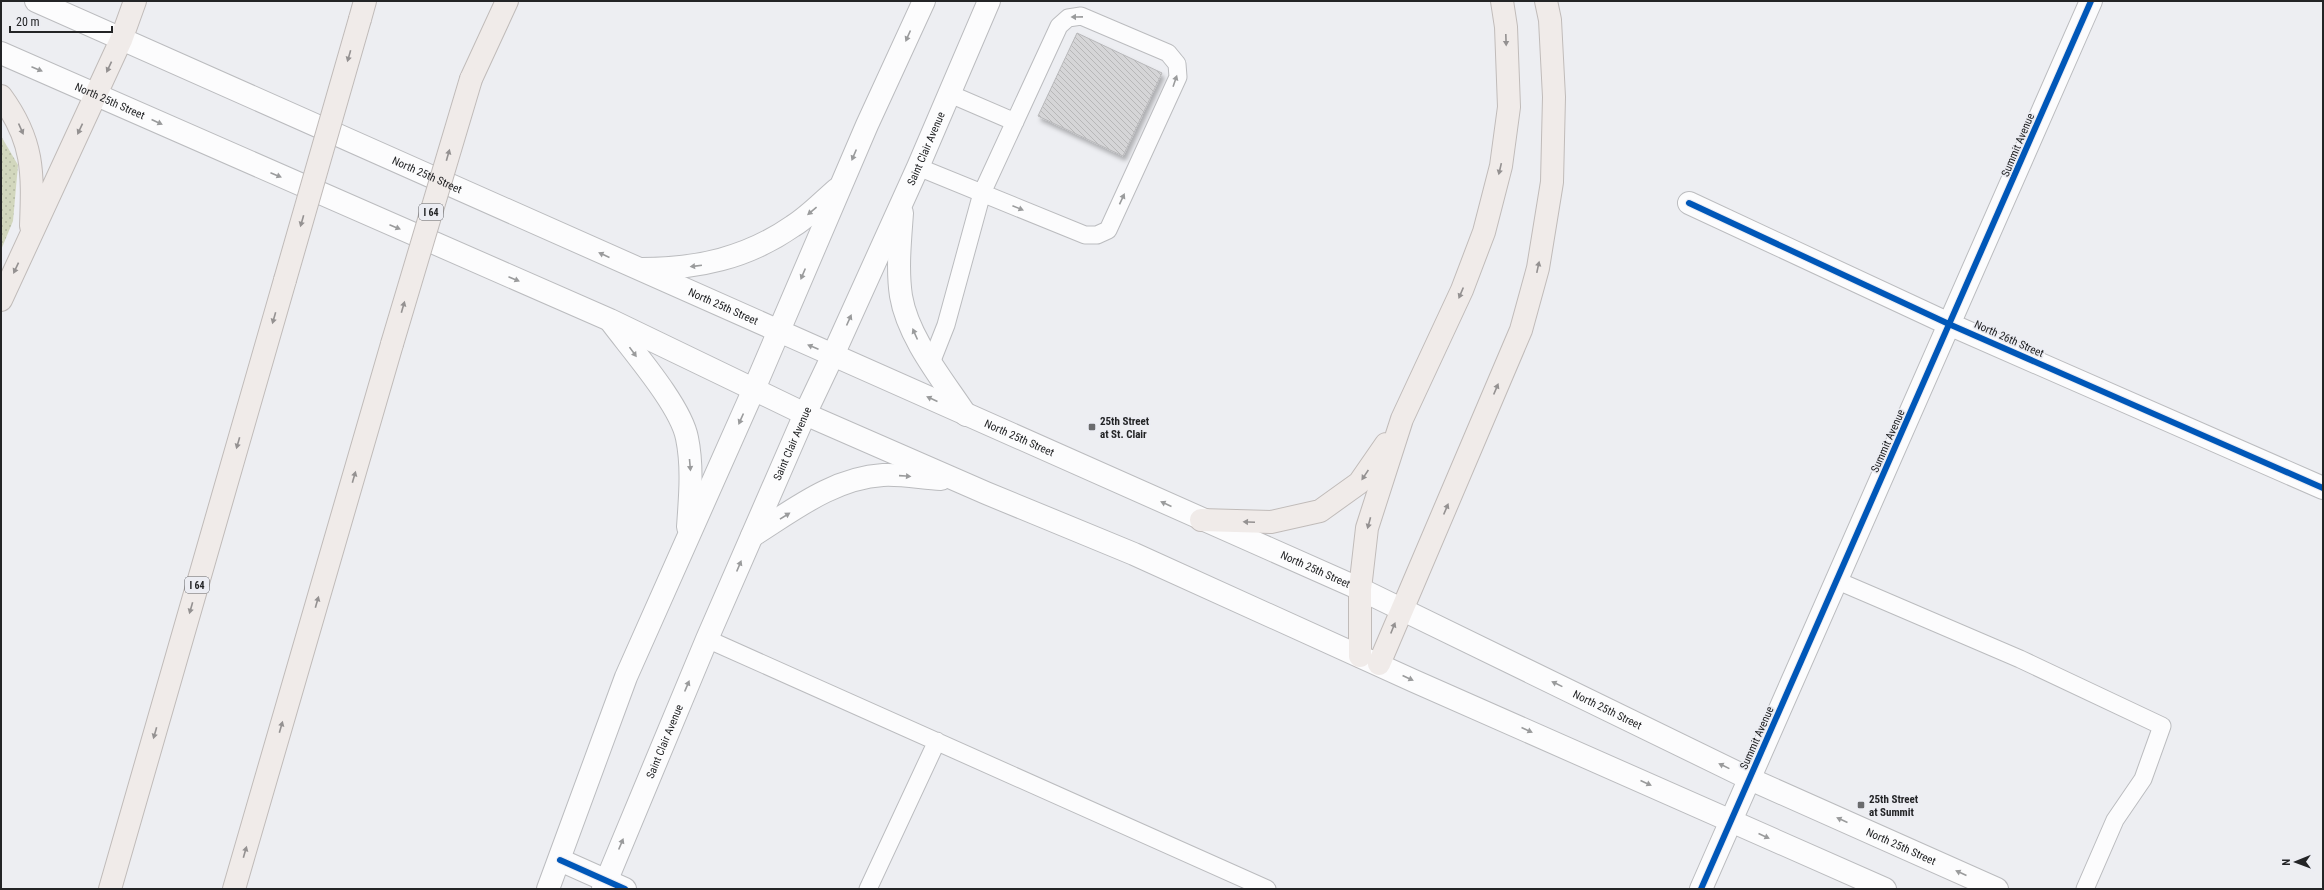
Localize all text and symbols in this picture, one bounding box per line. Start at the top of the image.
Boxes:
scale bar [10,8,112,34]
one-way arrow [1070,14,1083,20]
text: 20 m [16,15,40,29]
one-way arrow [905,31,911,42]
one-way arrow [1503,34,1509,47]
one-way arrow [346,50,352,62]
one-way arrow [106,62,112,73]
one-way arrow [31,66,43,72]
one-way arrow [1173,74,1179,86]
street label: North 25th Street [73,80,147,122]
street label: Saint Clair Avenue [904,110,947,187]
street label: Summit Avenue [1999,111,2037,179]
one-way arrow [152,119,163,125]
one-way arrow [18,123,24,135]
one-way arrow [77,124,83,135]
one-way arrow [445,149,451,161]
one-way arrow [851,149,857,161]
street label: North 25th Street [390,154,464,196]
one-way arrow [1496,163,1502,175]
one-way arrow [270,173,282,179]
one-way arrow [1119,193,1125,205]
road number: I 64 [419,204,443,220]
one-way arrow [1012,205,1024,211]
one-way arrow [806,206,817,215]
one-way arrow [298,215,304,228]
one-way arrow [389,224,401,230]
one-way arrow [599,252,610,258]
one-way arrow [1536,261,1542,273]
one-way arrow [13,262,19,273]
one-way arrow [690,263,702,269]
one-way arrow [800,269,806,280]
one-way arrow [509,276,520,282]
street label: North 25th Street [686,285,760,327]
one-way arrow [1457,287,1463,299]
one-way arrow [400,301,406,313]
one-way arrow [271,312,277,324]
one-way arrow [846,314,852,325]
street label: North 26th Street [1972,318,2046,360]
one-way arrow [912,328,918,340]
one-way arrow [806,343,818,349]
one-way arrow [629,346,637,357]
one-way arrow [1493,384,1499,395]
one-way arrow [926,396,938,402]
street label: Saint Clair Avenue [770,405,814,482]
street label: Summit Avenue [1868,407,1908,475]
one-way arrow [738,414,744,425]
place label: 25th Street at St. Clair [1100,415,1150,441]
street label: North 25th Street [983,417,1056,459]
marker: 25th Street at St. Clair [1087,422,1097,432]
one-way arrow [235,437,241,449]
one-way arrow [686,459,693,471]
one-way arrow [1361,469,1368,481]
one-way arrow [351,471,357,483]
one-way arrow [899,473,911,480]
one-way arrow [1160,501,1171,507]
one-way arrow [1443,504,1449,515]
one-way arrow [780,512,790,520]
one-way arrow [1366,517,1372,529]
one-way arrow [1243,518,1255,525]
street label: North 25th Street [1279,548,1352,590]
one-way arrow [736,560,742,572]
road number: I 64 [185,577,209,593]
one-way arrow [315,596,321,608]
one-way arrow [187,602,193,614]
one-way arrow [1391,622,1397,634]
one-way arrow [1402,675,1414,681]
one-way arrow [685,679,691,691]
one-way arrow [1551,681,1563,687]
street label: North 25th Street [1571,687,1644,732]
street label: Saint Clair Avenue [643,702,686,780]
street label: Summit Avenue [1737,704,1777,772]
one-way arrow [278,720,284,732]
one-way arrow [152,727,158,739]
one-way arrow [1521,728,1533,734]
one-way arrow [1719,763,1730,769]
one-way arrow [1640,780,1651,786]
place label: 25th Street at Summit [1869,793,1919,819]
marker: 25th Street at Summit [1856,800,1866,810]
one-way arrow [1837,817,1848,823]
street label: North 25th Street [1864,825,1938,867]
one-way arrow [1759,833,1770,839]
one-way arrow [619,838,625,850]
north arrow [2276,842,2316,882]
one-way arrow [242,845,248,857]
text: N [2280,858,2293,866]
one-way arrow [1955,870,1967,876]

